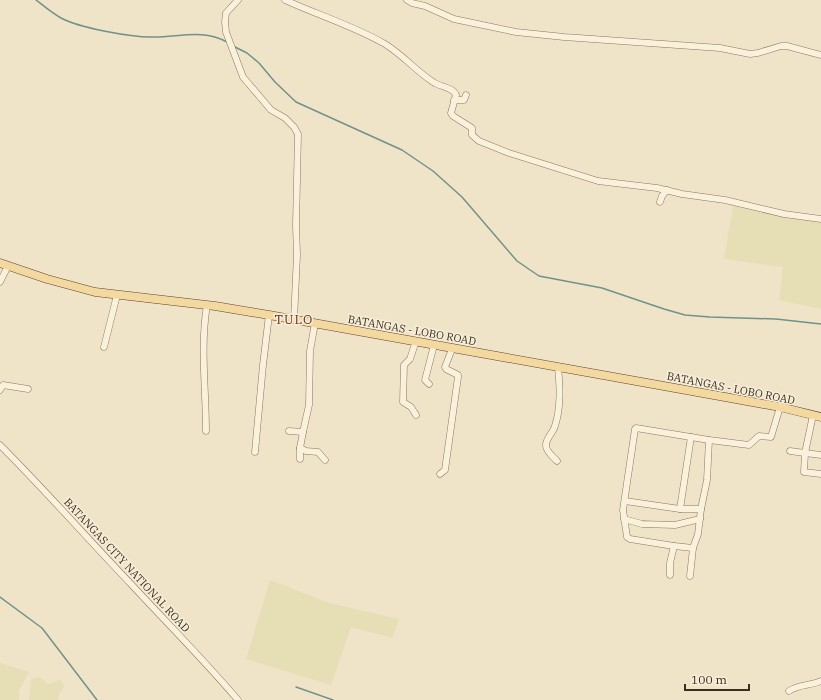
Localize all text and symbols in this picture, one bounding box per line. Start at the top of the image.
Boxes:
district label: TULO [275,311,313,328]
street label: BATANGAS - LOBO ROAD [347,312,478,348]
street label: BATANGAS - LOBO ROAD [666,369,796,407]
street label: BATANGAS CITY NATIONAL ROAD [61,495,193,635]
scale bar [685,666,749,692]
text: 100 m [691,672,727,687]

